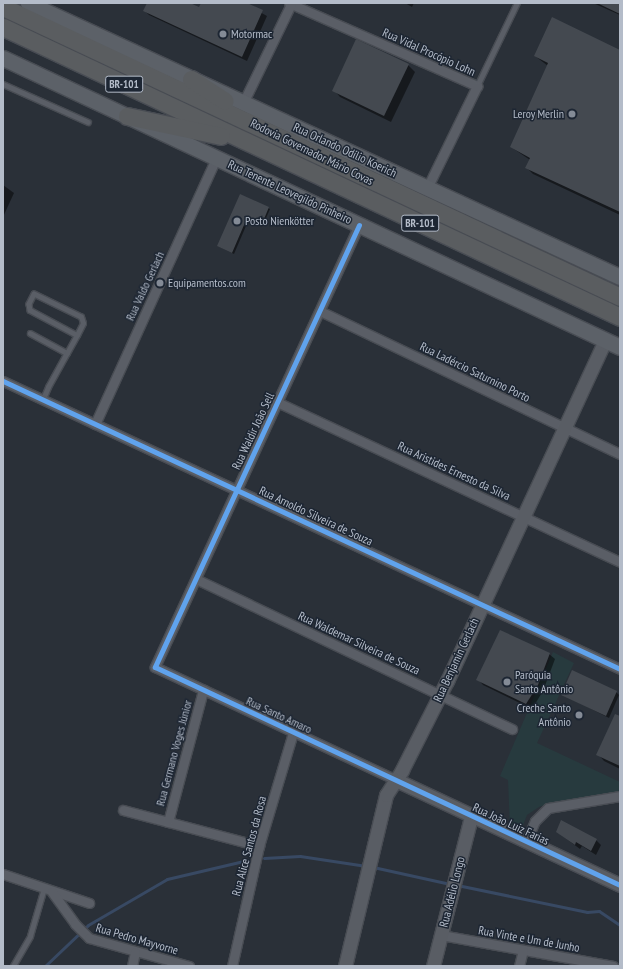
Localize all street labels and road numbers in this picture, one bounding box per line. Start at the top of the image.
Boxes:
street label: Rua Vidal Procópio Lohn [380,25,478,79]
road number: BR-101 [105,75,143,93]
street label: Rodovia Governador Mário Covas [248,116,376,188]
street label: Rua Orlando Odílio Koerich [291,120,399,180]
street label: Rua Tenente Leovegildo Pinheiro [226,157,354,227]
road number: BR-101 [401,214,439,232]
street label: Rua Valdo Gerlach [123,249,167,323]
street label: Rua Ladércio Saturnino Porto [418,339,532,405]
street label: Rua Waldir João Sell [229,390,277,472]
street label: Rua Aristides Ernesto da Silva [395,439,513,503]
street label: Rua Arnoldo Silveira de Souza [257,483,375,549]
street label: Rua Waldemar Silveira de Souza [296,608,422,678]
street label: Rua Benjamin Gerlach [430,616,482,704]
street label: Rua Santo Amaro [244,693,314,737]
street label: Rua Germano Voges Júnior [153,698,195,808]
street label: Rua Alice Santos da Rosa [229,794,269,898]
street label: Rua João Luiz Farias [470,800,552,848]
street label: Rua Adélio Longo [436,855,468,929]
street label: Rua Pedro Mayvorne [94,920,180,958]
street label: Rua Vinte e Um de Junho [477,923,581,955]

